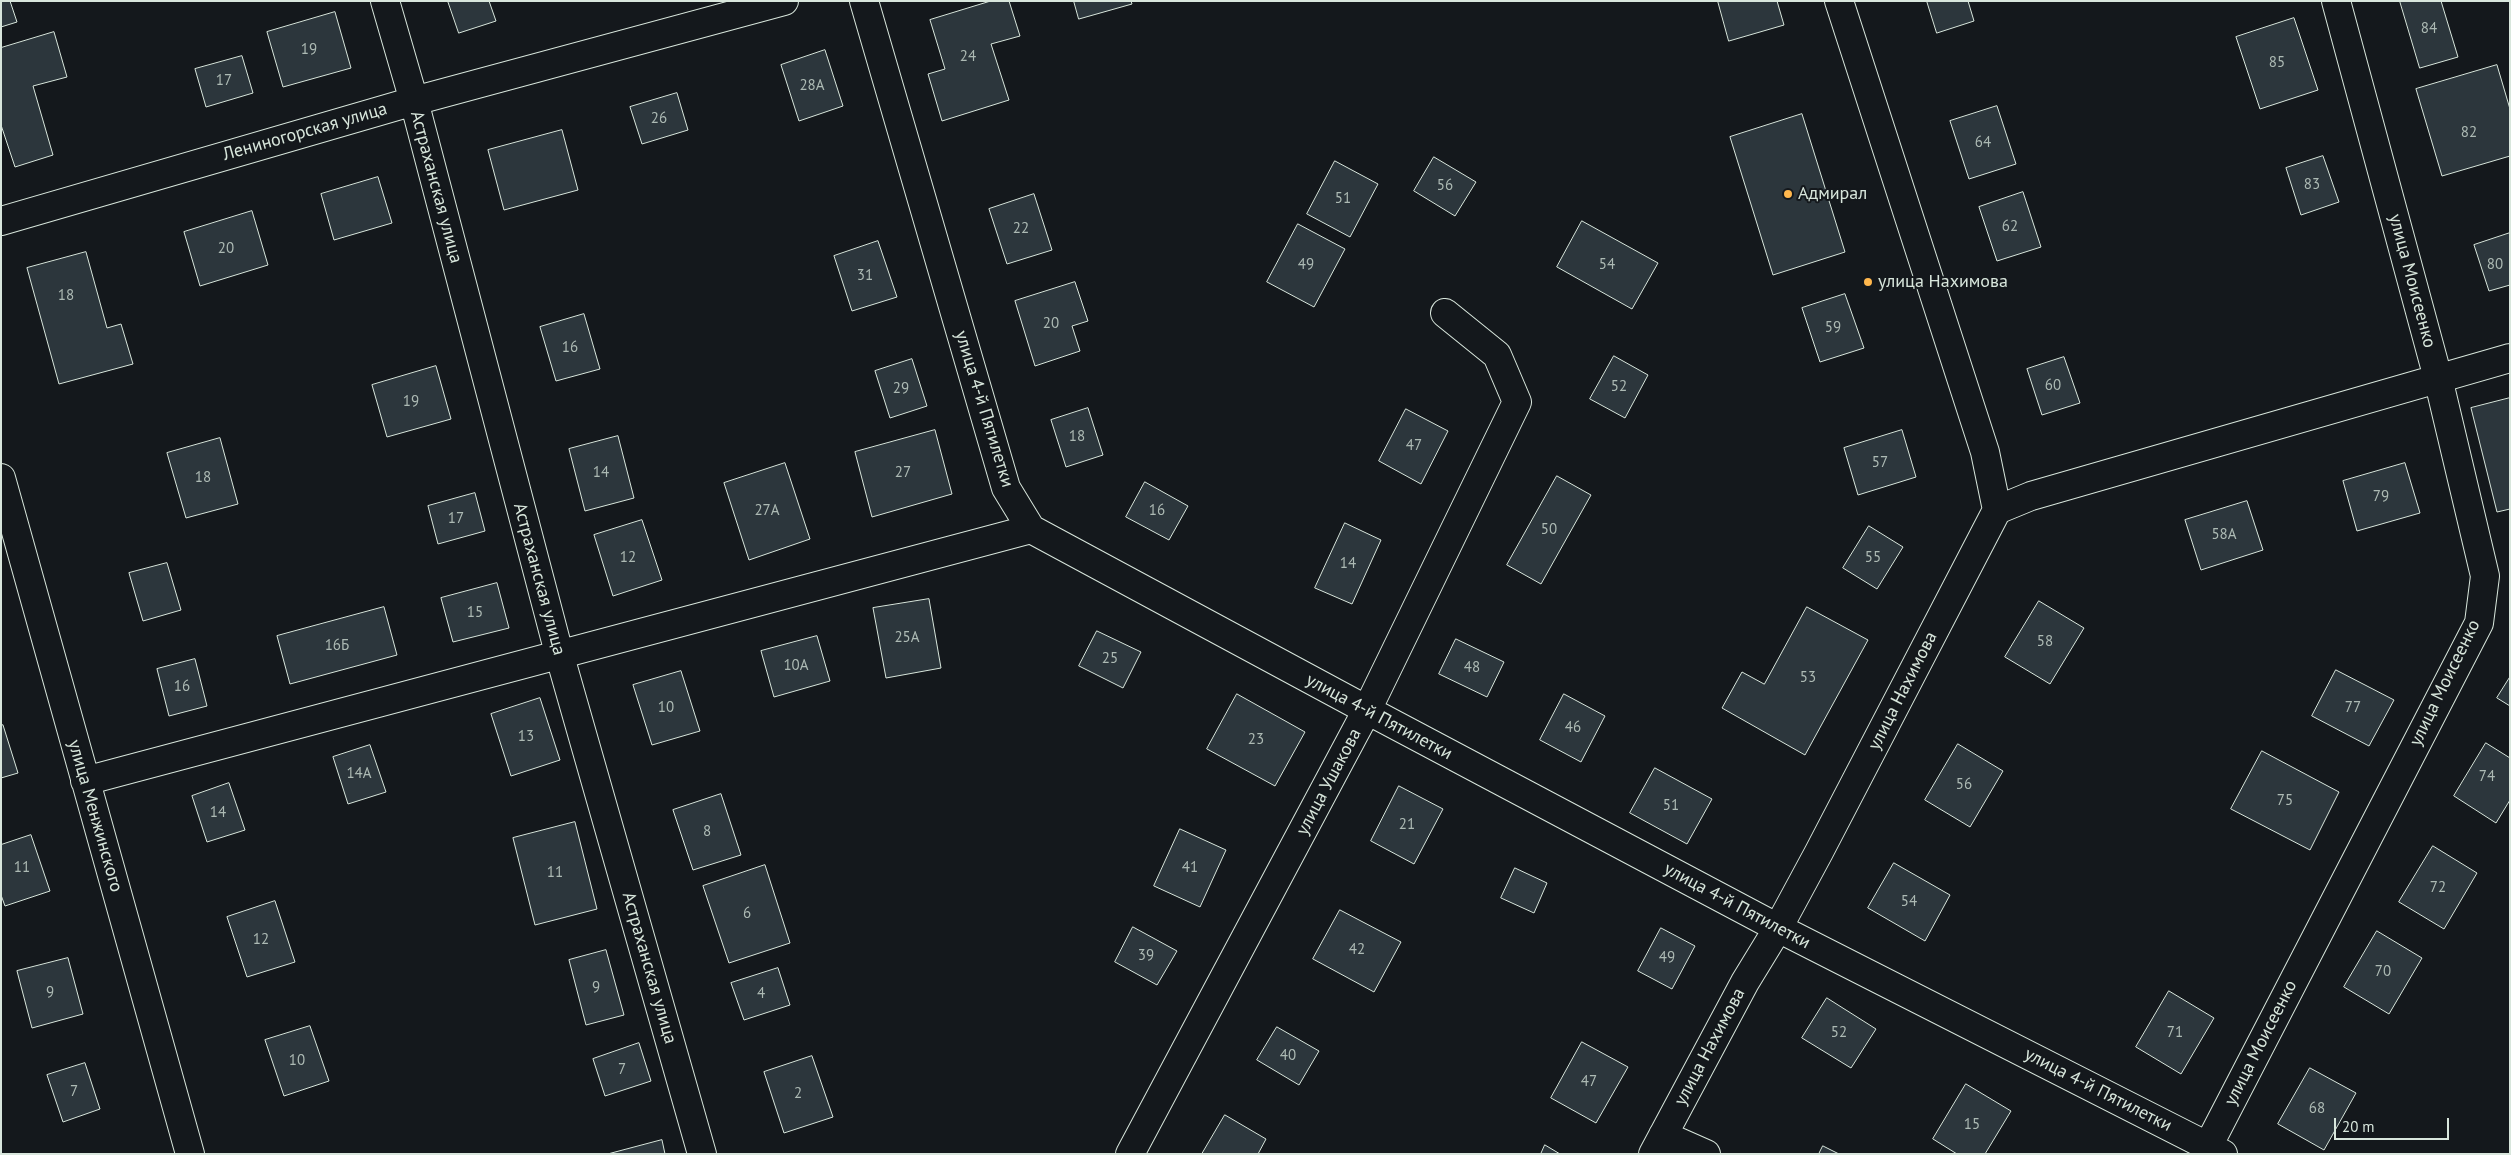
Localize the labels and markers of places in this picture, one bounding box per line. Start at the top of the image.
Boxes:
place label: Адмирал [1798,183,1867,205]
marker: Адмирал [1782,188,1794,200]
place label: улица Нахимова [1878,271,2008,293]
marker: улица Нахимова [1862,276,1874,288]

